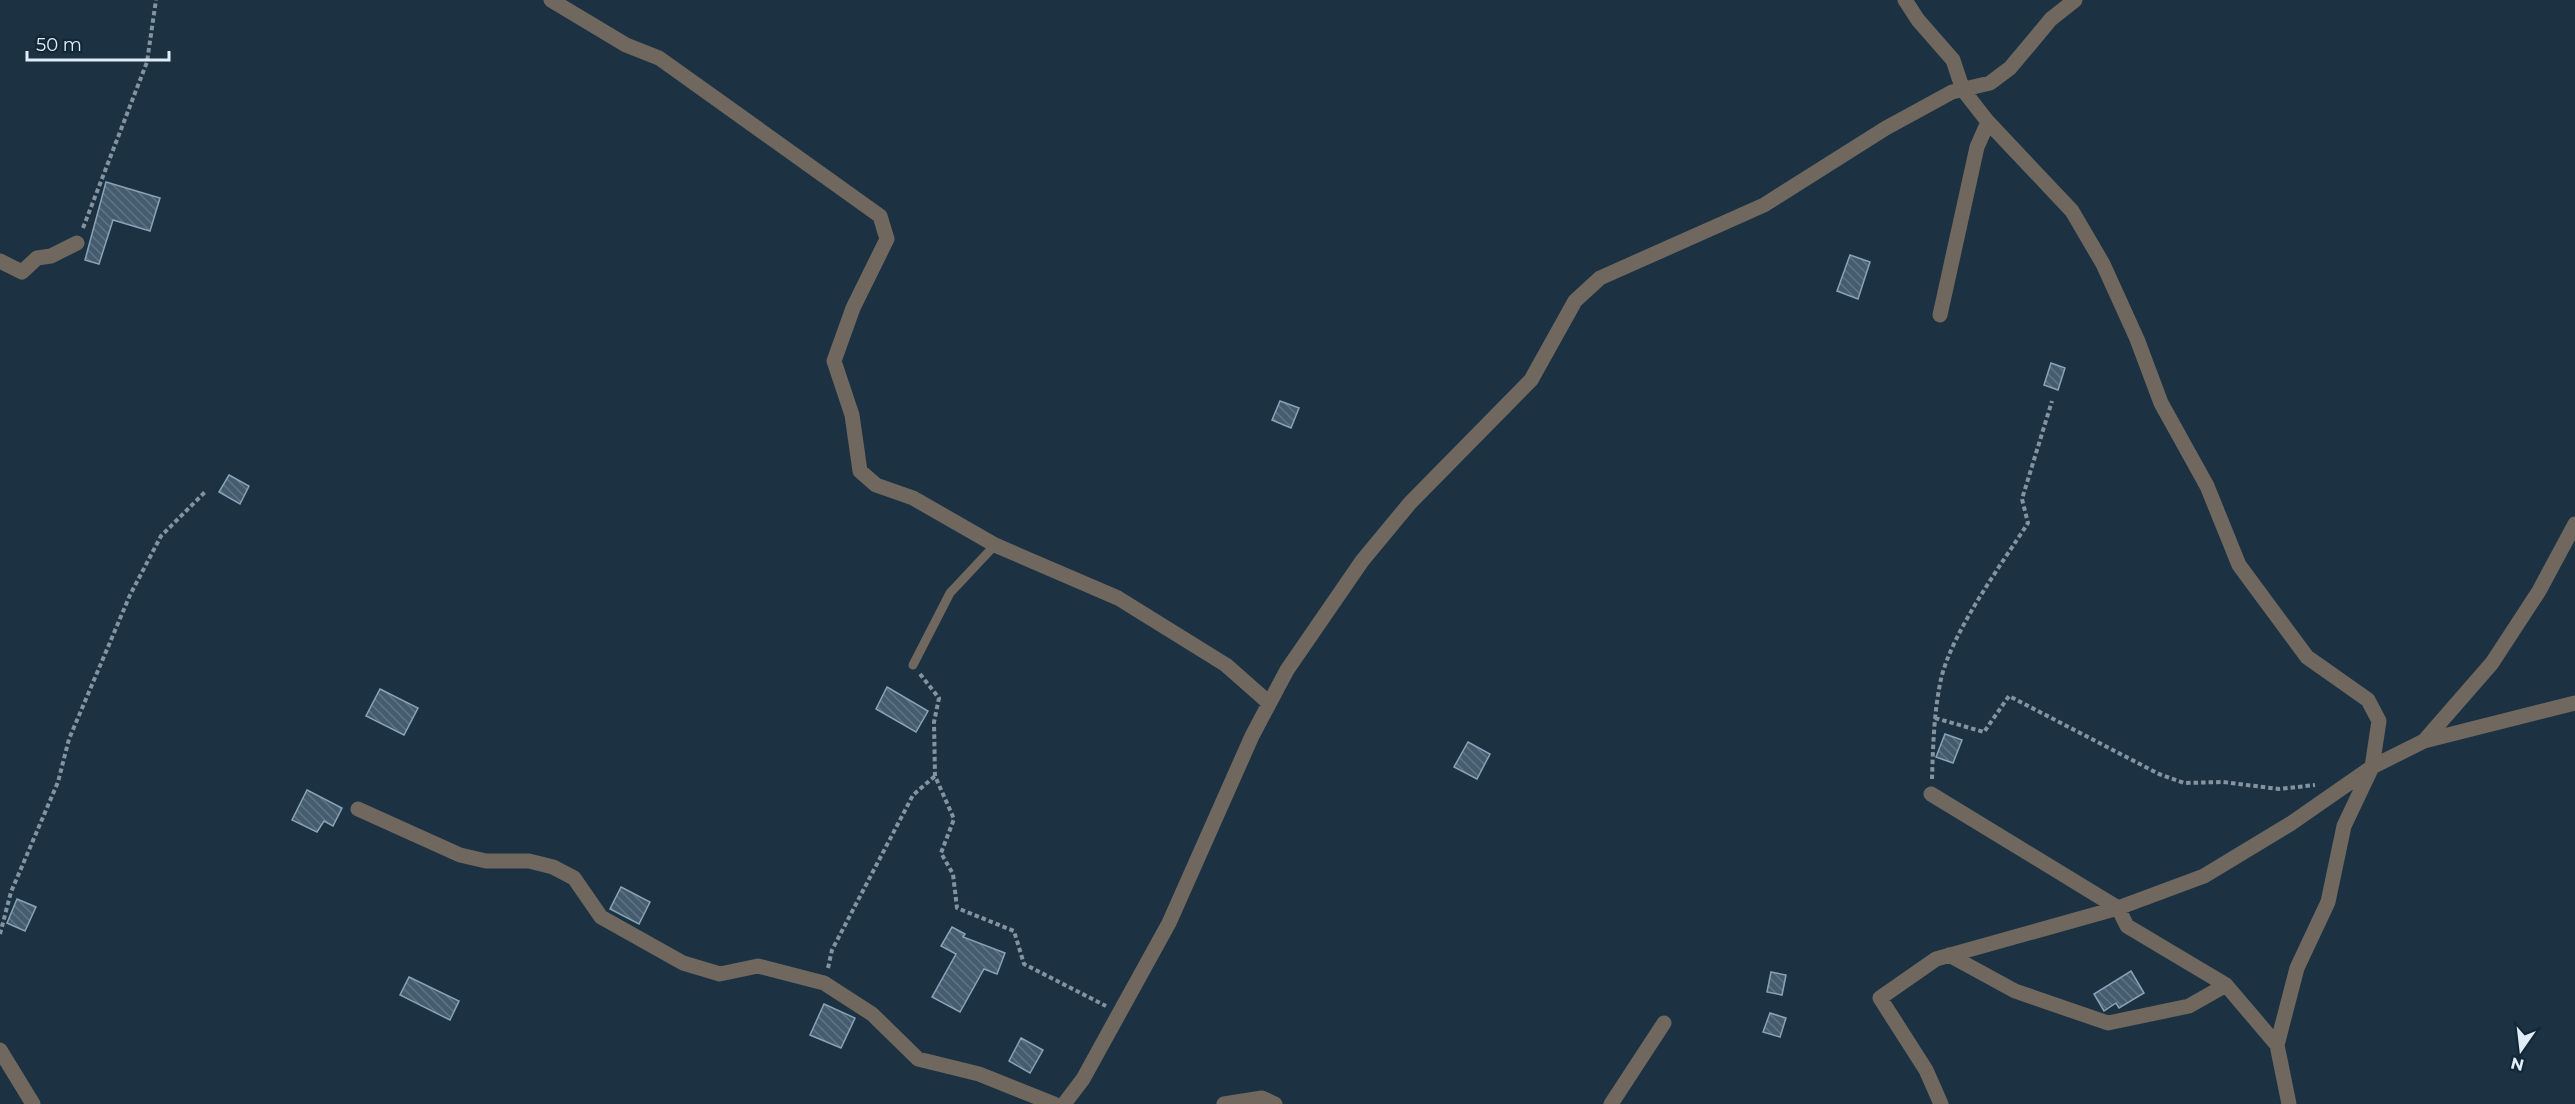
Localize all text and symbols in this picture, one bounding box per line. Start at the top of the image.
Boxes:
scale bar [27,24,170,62]
text: 50 m [36,34,82,56]
north arrow [2491,1020,2551,1080]
text: N [2509,1053,2526,1075]

